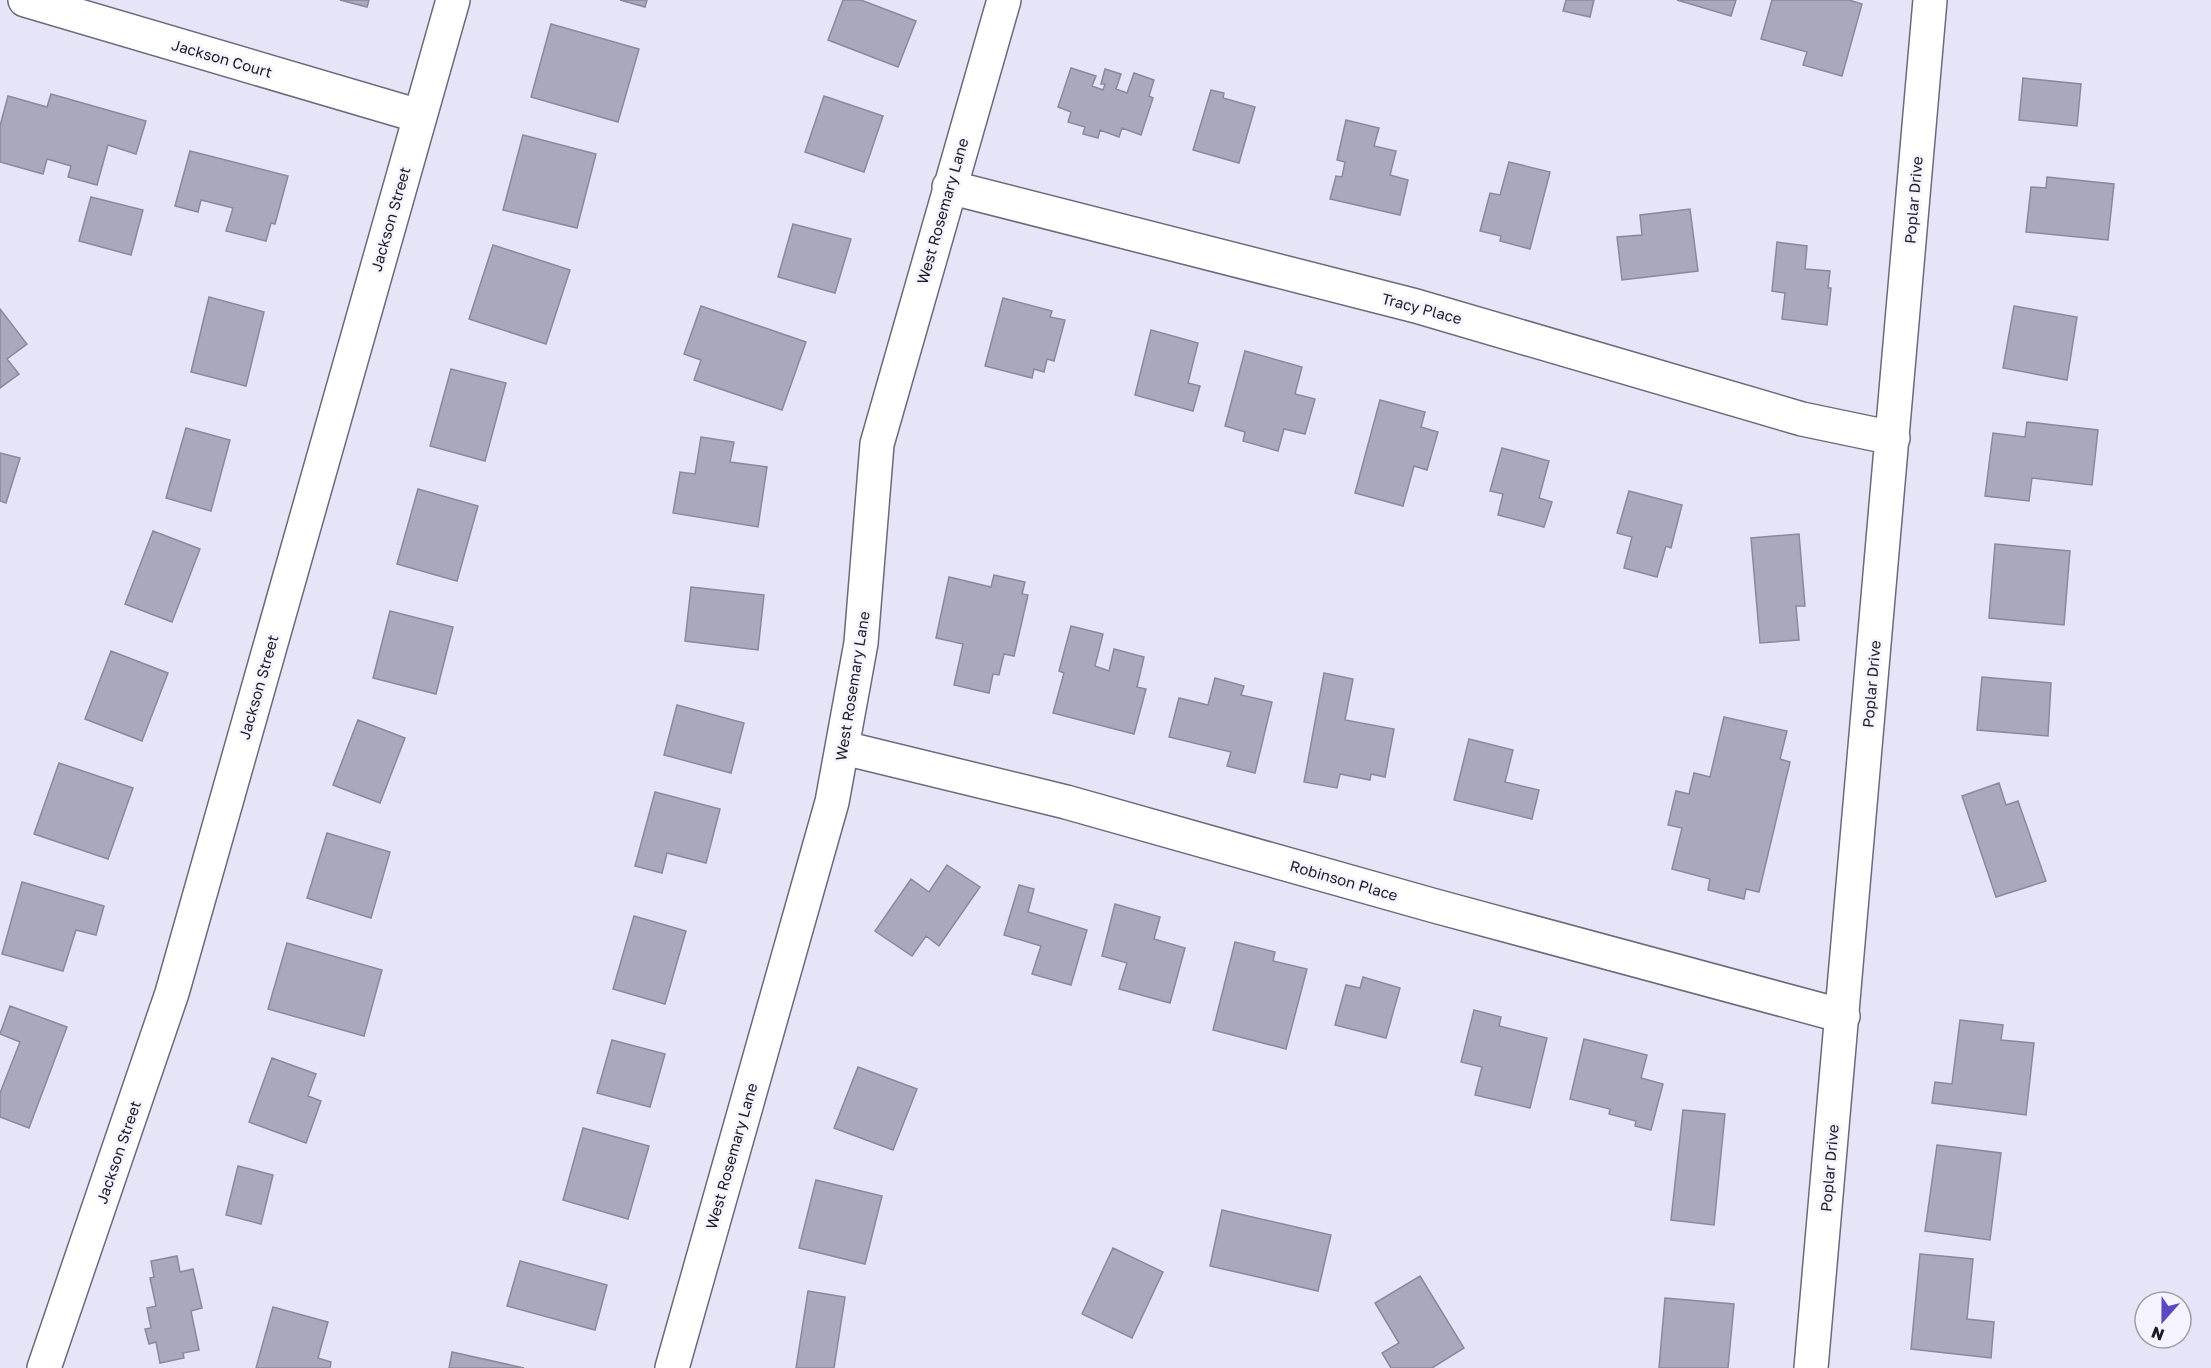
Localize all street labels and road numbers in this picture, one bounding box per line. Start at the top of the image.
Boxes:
street label: Jackson Court [170,35,274,81]
street label: West Rosemary Lane [913,136,972,286]
street label: Poplar Drive [1900,155,1926,245]
street label: Jackson Street [366,165,414,273]
street label: Tracy Place [1380,289,1464,327]
street label: West Rosemary Lane [831,610,873,762]
street label: Jackson Street [234,633,282,741]
street label: Poplar Drive [1858,639,1884,729]
street label: Robinson Place [1288,856,1400,904]
street label: West Rosemary Lane [702,1081,761,1231]
street label: Jackson Street [92,1098,144,1206]
street label: Poplar Drive [1816,1123,1842,1213]

